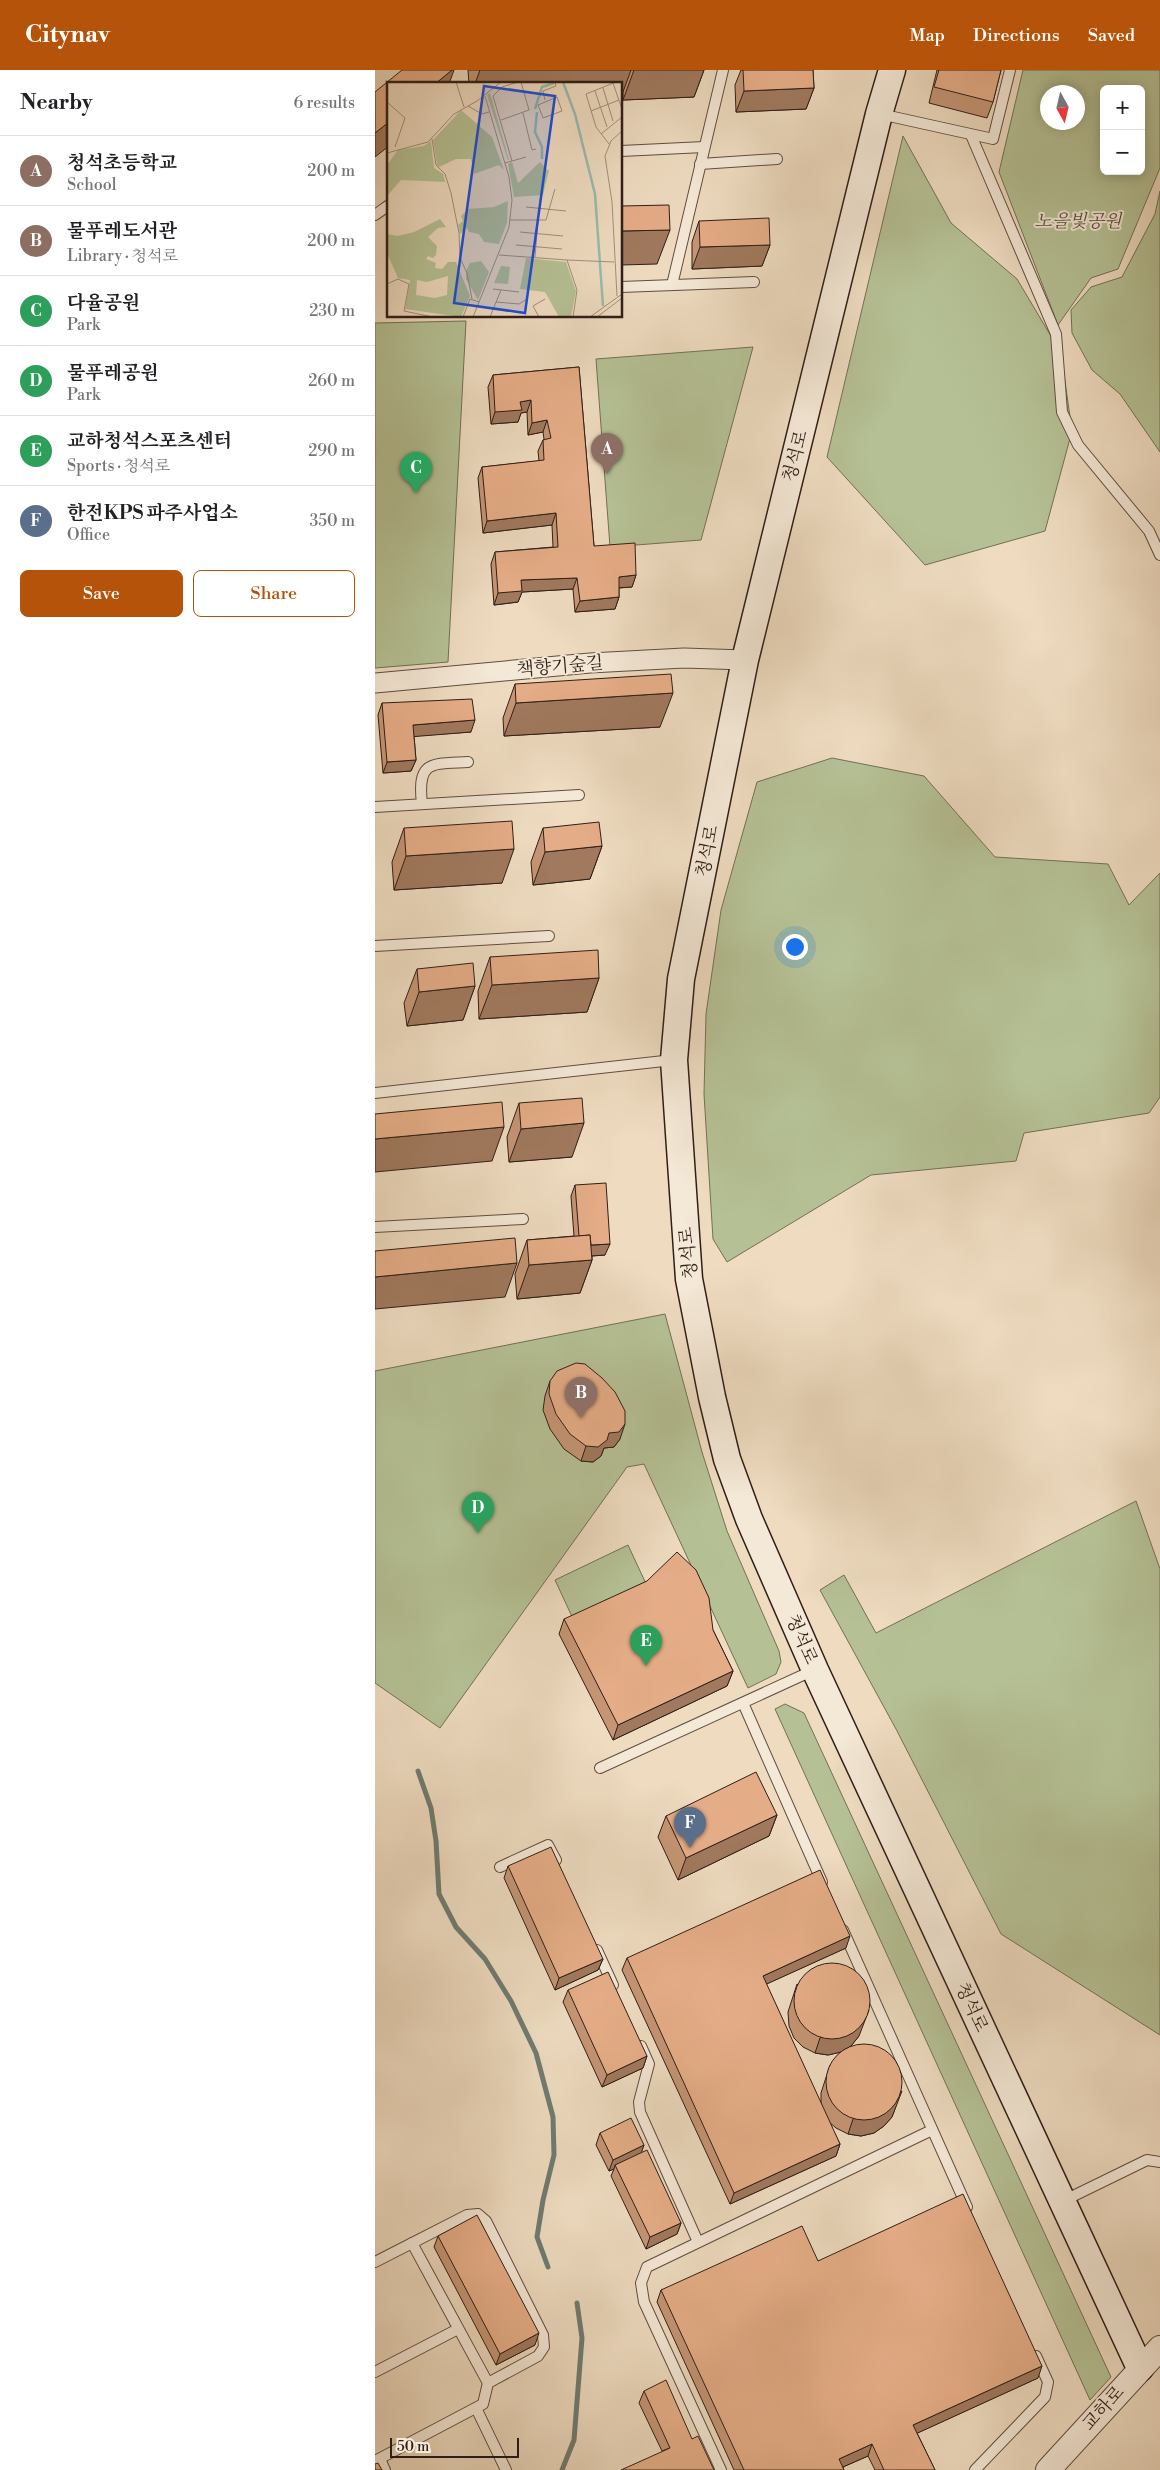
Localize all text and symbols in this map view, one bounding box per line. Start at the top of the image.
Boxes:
text: Citynav [25,20,110,50]
text: Map [909,24,945,47]
text: Directions [973,24,1060,47]
text: Saved [1088,24,1135,47]
inset map [387,82,623,318]
north arrow [1040,85,1085,130]
map controls [1100,85,1145,175]
button: + [1100,85,1145,130]
text: Nearby [20,90,93,116]
text: 6 results [294,93,355,113]
button: − [1100,130,1145,175]
text: 청석초등학교 [67,151,177,175]
text: A [30,161,42,181]
text: 200 m [307,161,355,181]
text: School [67,175,116,195]
park label: 노을빛공원 [1035,210,1123,233]
text: 물푸레도서관 [67,219,177,243]
text: B [30,231,42,251]
text: 200 m [307,231,355,251]
text: Library · 청석로 [67,246,178,266]
text: 다율공원 [67,291,140,315]
text: C [30,301,42,321]
text: 230 m [309,301,355,321]
text: Park [67,315,100,335]
text: 물푸레공원 [67,361,159,385]
text: D [30,371,42,391]
text: 260 m [308,371,355,391]
text: Park [67,385,100,405]
street label: 청석로 [778,428,813,484]
text: 교하청석스포츠센터 [67,429,232,453]
pin: A [591,433,623,474]
text: E [30,441,42,461]
text: 290 m [308,441,355,461]
pin: C [400,452,432,493]
text: Sports · 청석로 [67,456,170,476]
text: 한전KPS 파주사업소 [67,501,238,525]
text: F [30,511,42,531]
text: 350 m [309,511,355,531]
text: Office [67,525,110,545]
button: Save [20,570,183,617]
button: Share [193,570,355,617]
street label: 책향기숲길 [516,651,604,682]
street label: 청석로 [691,823,724,879]
your location [782,934,808,960]
street label: 청석로 [674,1226,703,1280]
pin: B [565,1377,597,1418]
pin: D [462,1492,494,1533]
street label: 청석로 [780,1611,823,1668]
pin: E [630,1625,662,1666]
pin: F [674,1807,706,1848]
street label: 청석로 [950,1979,993,2036]
street label: 교하로 [1077,2381,1129,2435]
scale bar [390,2435,519,2458]
text: 50 m [397,2438,429,2456]

